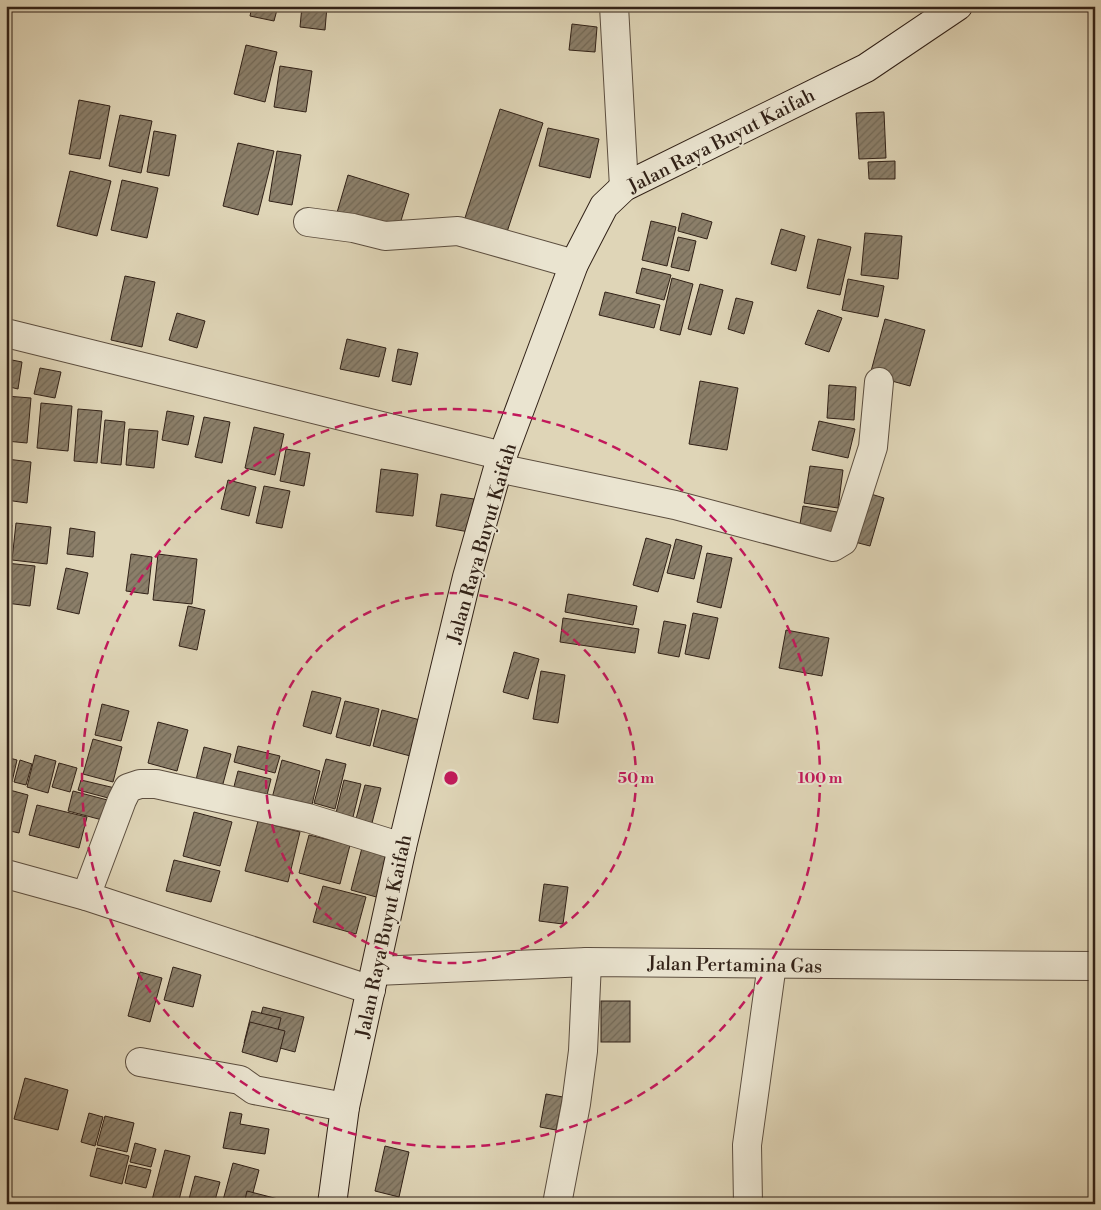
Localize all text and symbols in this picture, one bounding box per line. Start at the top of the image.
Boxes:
street label: Jalan Raya Buyut Kaifah [623,83,819,199]
street label: Jalan Raya Buyut Kaifah [442,440,522,647]
centre of rings [442,769,460,787]
text: 50 m [618,769,654,788]
text: 100 m [798,769,843,788]
street label: Jalan Raya Buyut Kaifah [351,832,417,1041]
street label: Jalan Pertamina Gas [646,951,822,979]

